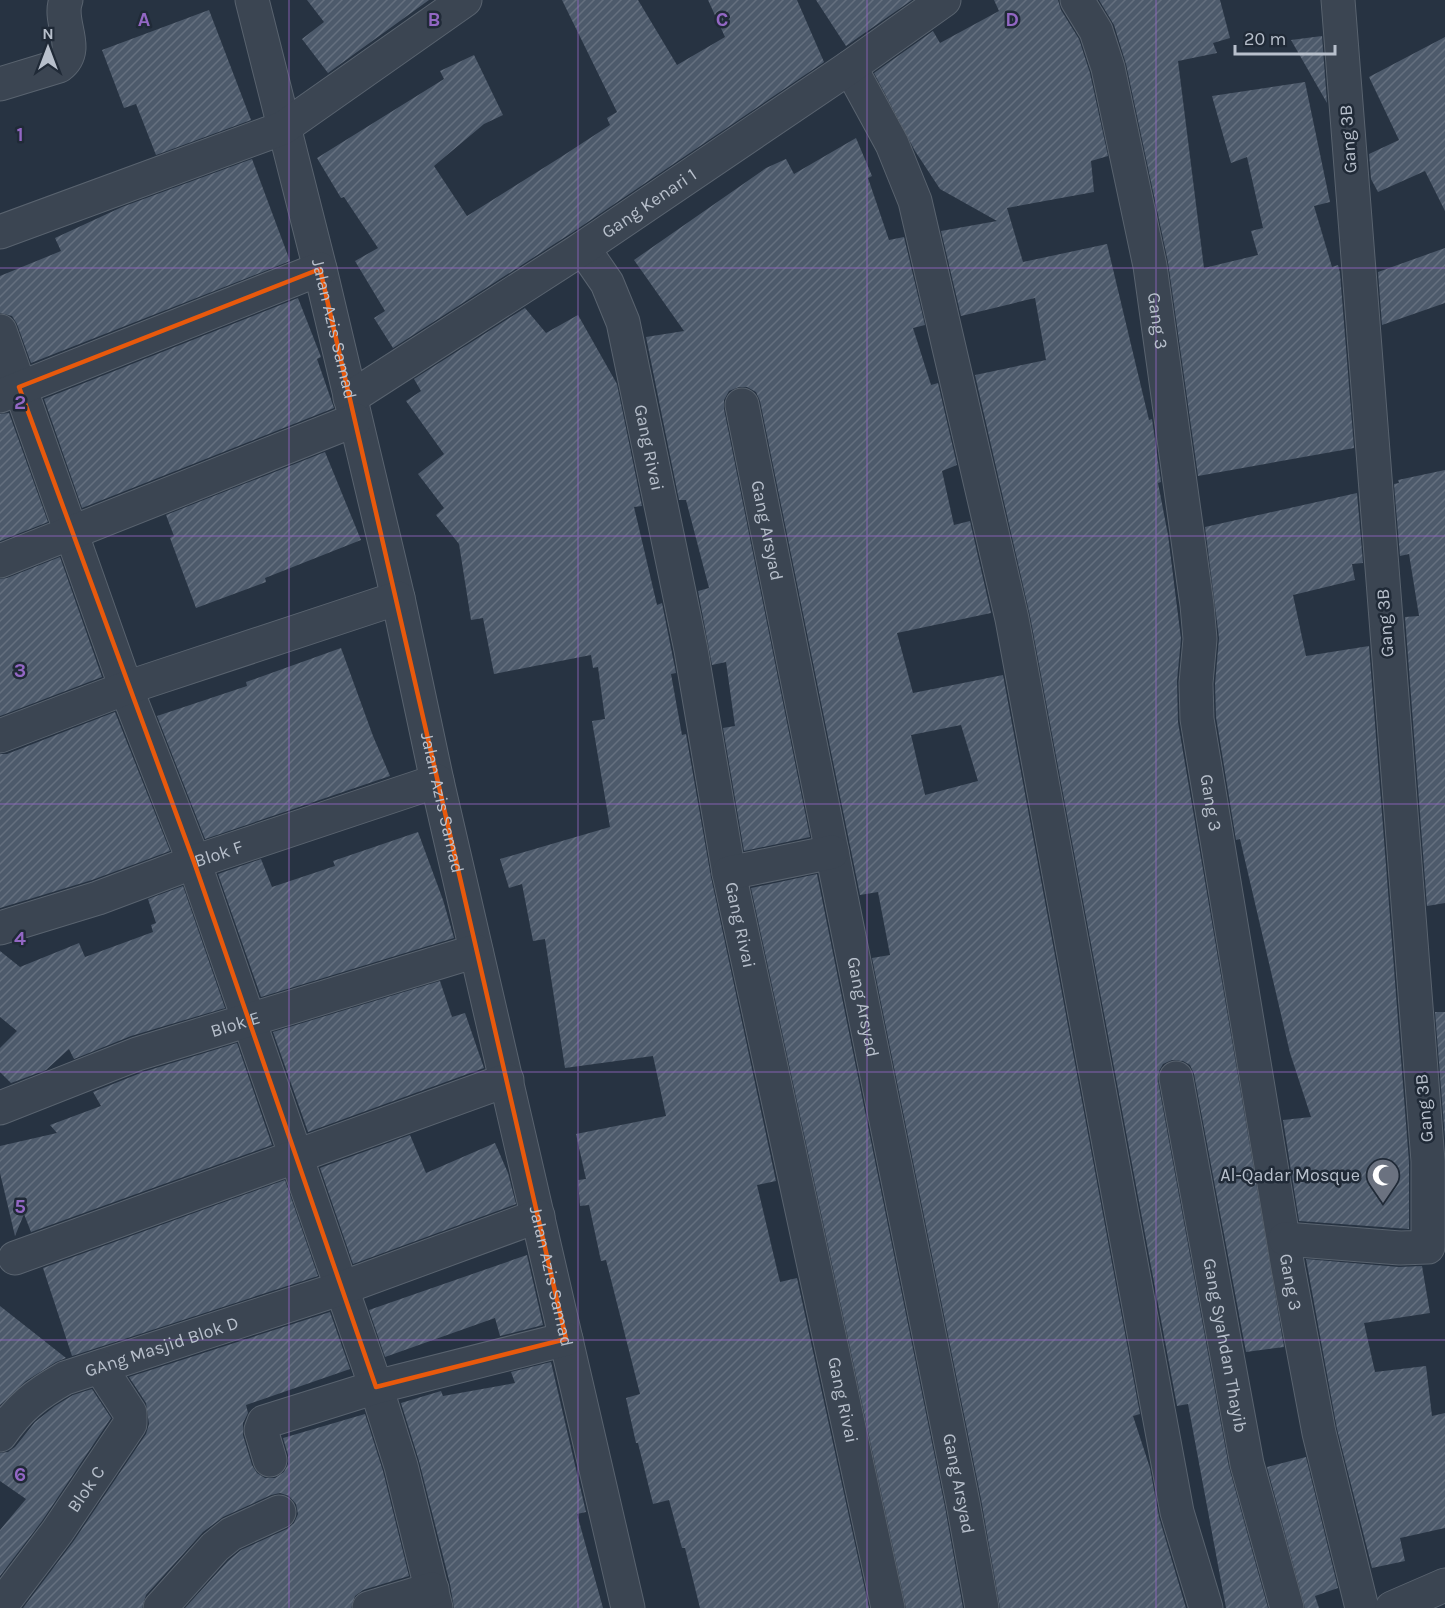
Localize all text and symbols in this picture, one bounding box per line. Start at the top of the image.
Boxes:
text: A [138,8,151,31]
text: B [428,8,440,31]
text: C [716,8,728,31]
text: D [1005,8,1019,31]
north arrow [18,18,78,78]
scale bar [1235,18,1336,56]
text: N [42,24,54,43]
text: 20 m [1244,28,1286,50]
street label: Gang 3B [1335,104,1361,174]
text: 1 [16,123,24,146]
street label: Gang Kenari 1 [597,163,701,243]
street label: Jalan Azis Samad [307,256,361,401]
street label: Gang 3 [1143,291,1172,351]
text: 2 [14,391,26,414]
street label: Gang Rivai [629,403,669,493]
street label: Gang Arsyad [746,478,788,583]
street label: Gang 3B [1372,588,1398,658]
text: 3 [14,659,26,682]
street label: Jalan Azis Samad [416,730,469,875]
street label: Gang 3 [1195,772,1226,833]
street label: Blok F [191,835,246,872]
street label: Gang Rivai [720,880,760,970]
text: 4 [14,927,26,950]
street label: Gang Arsyad [842,955,884,1059]
street label: Blok E [208,1006,263,1042]
street label: Gang 3B [1410,1073,1438,1143]
mosque icon: Al-Qadar Mosque [1365,1157,1401,1204]
place label: Al-Qadar Mosque [1220,1164,1360,1186]
text: 5 [14,1195,26,1218]
street label: Jalan Azis Samad [525,1204,578,1349]
street label: Gang 3 [1275,1252,1307,1312]
street label: Gang Syahdan Thayib [1198,1257,1252,1435]
street label: GAng Masjid Blok D [82,1311,241,1382]
street label: Gang Rivai [823,1355,863,1445]
street label: Gang Arsyad [938,1431,979,1535]
street label: Blok C [62,1462,110,1517]
text: 6 [14,1463,26,1486]

